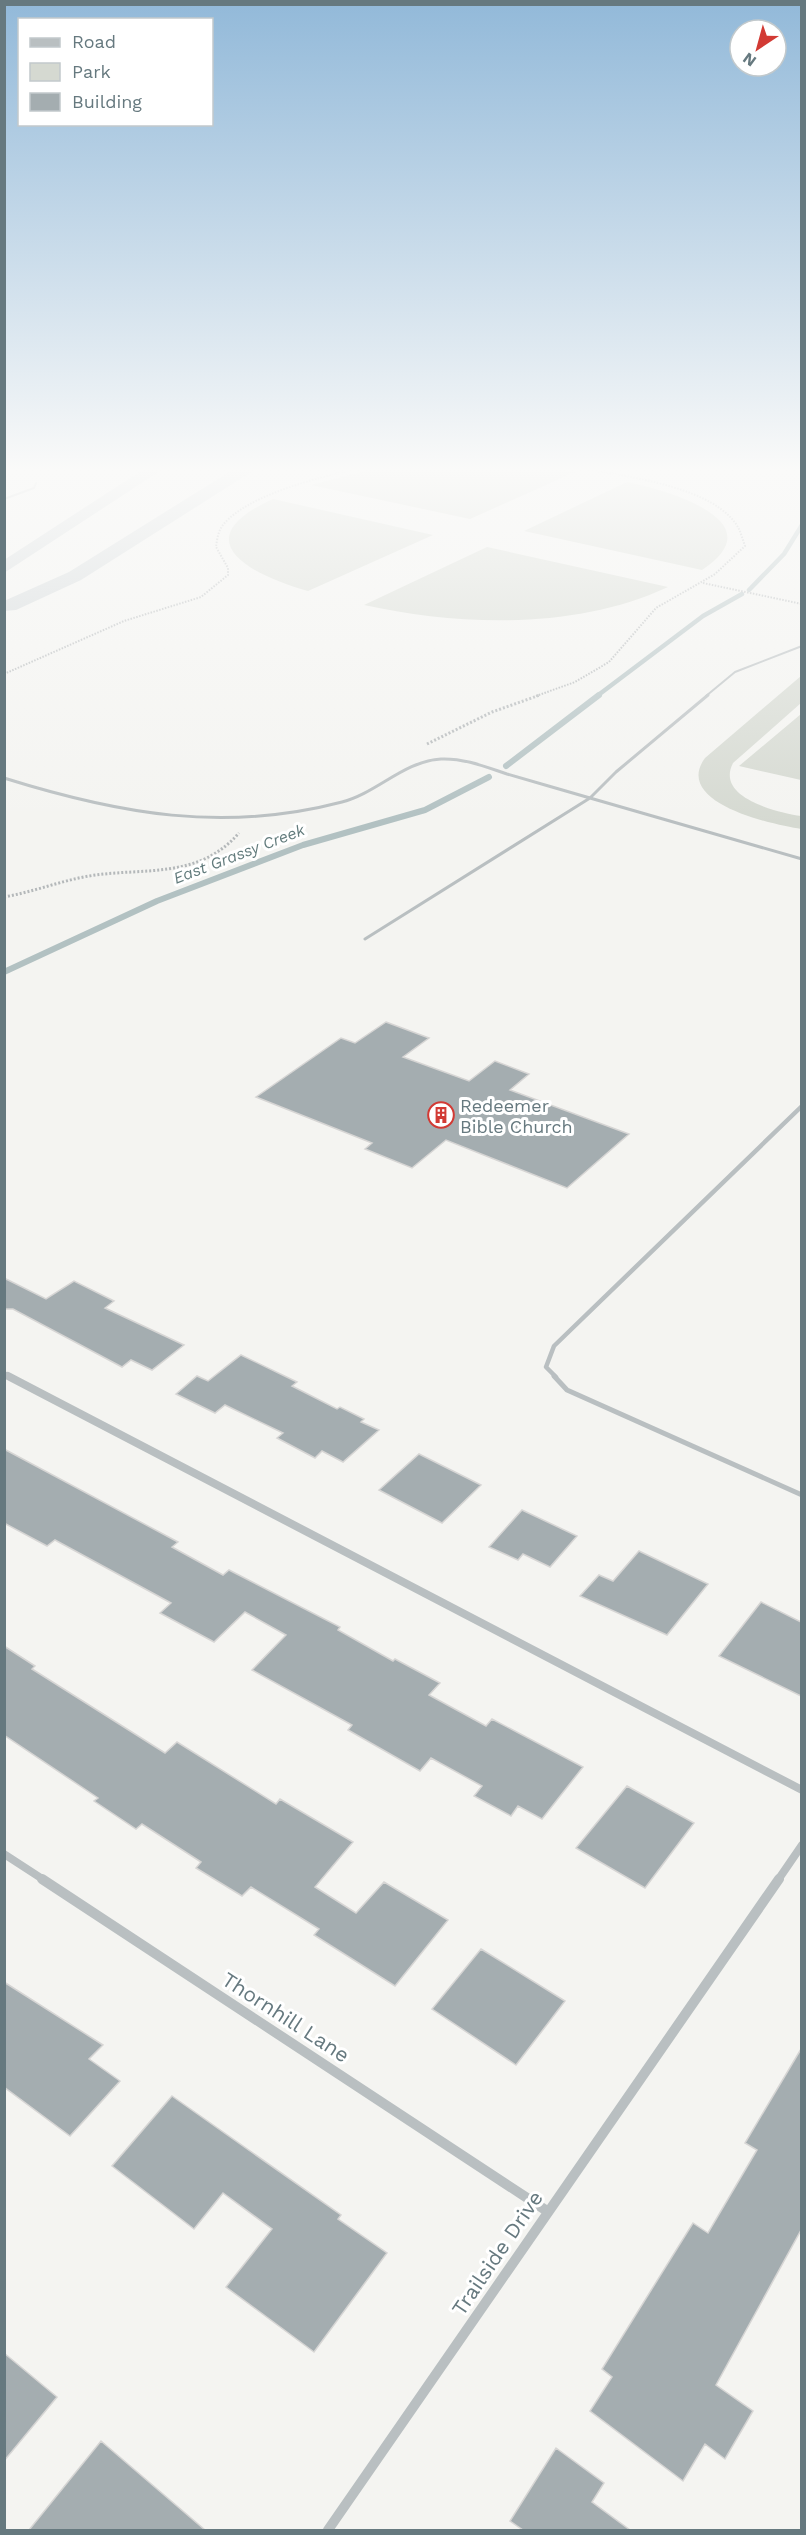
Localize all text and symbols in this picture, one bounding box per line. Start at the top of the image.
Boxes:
legend [18,18,213,126]
north arrow [728,18,788,78]
text: Road [72,31,116,52]
text: N [739,49,760,71]
text: Park [72,61,111,82]
text: Building [72,91,142,112]
water label: East Grassy Creek [171,820,309,888]
place label: Redeemer Bible Church [460,1095,573,1137]
building icon: Redeemer Bible Church [426,1100,456,1130]
street label: Thornhill Lane [218,1967,354,2067]
street label: Trailside Drive [446,2186,548,2320]

